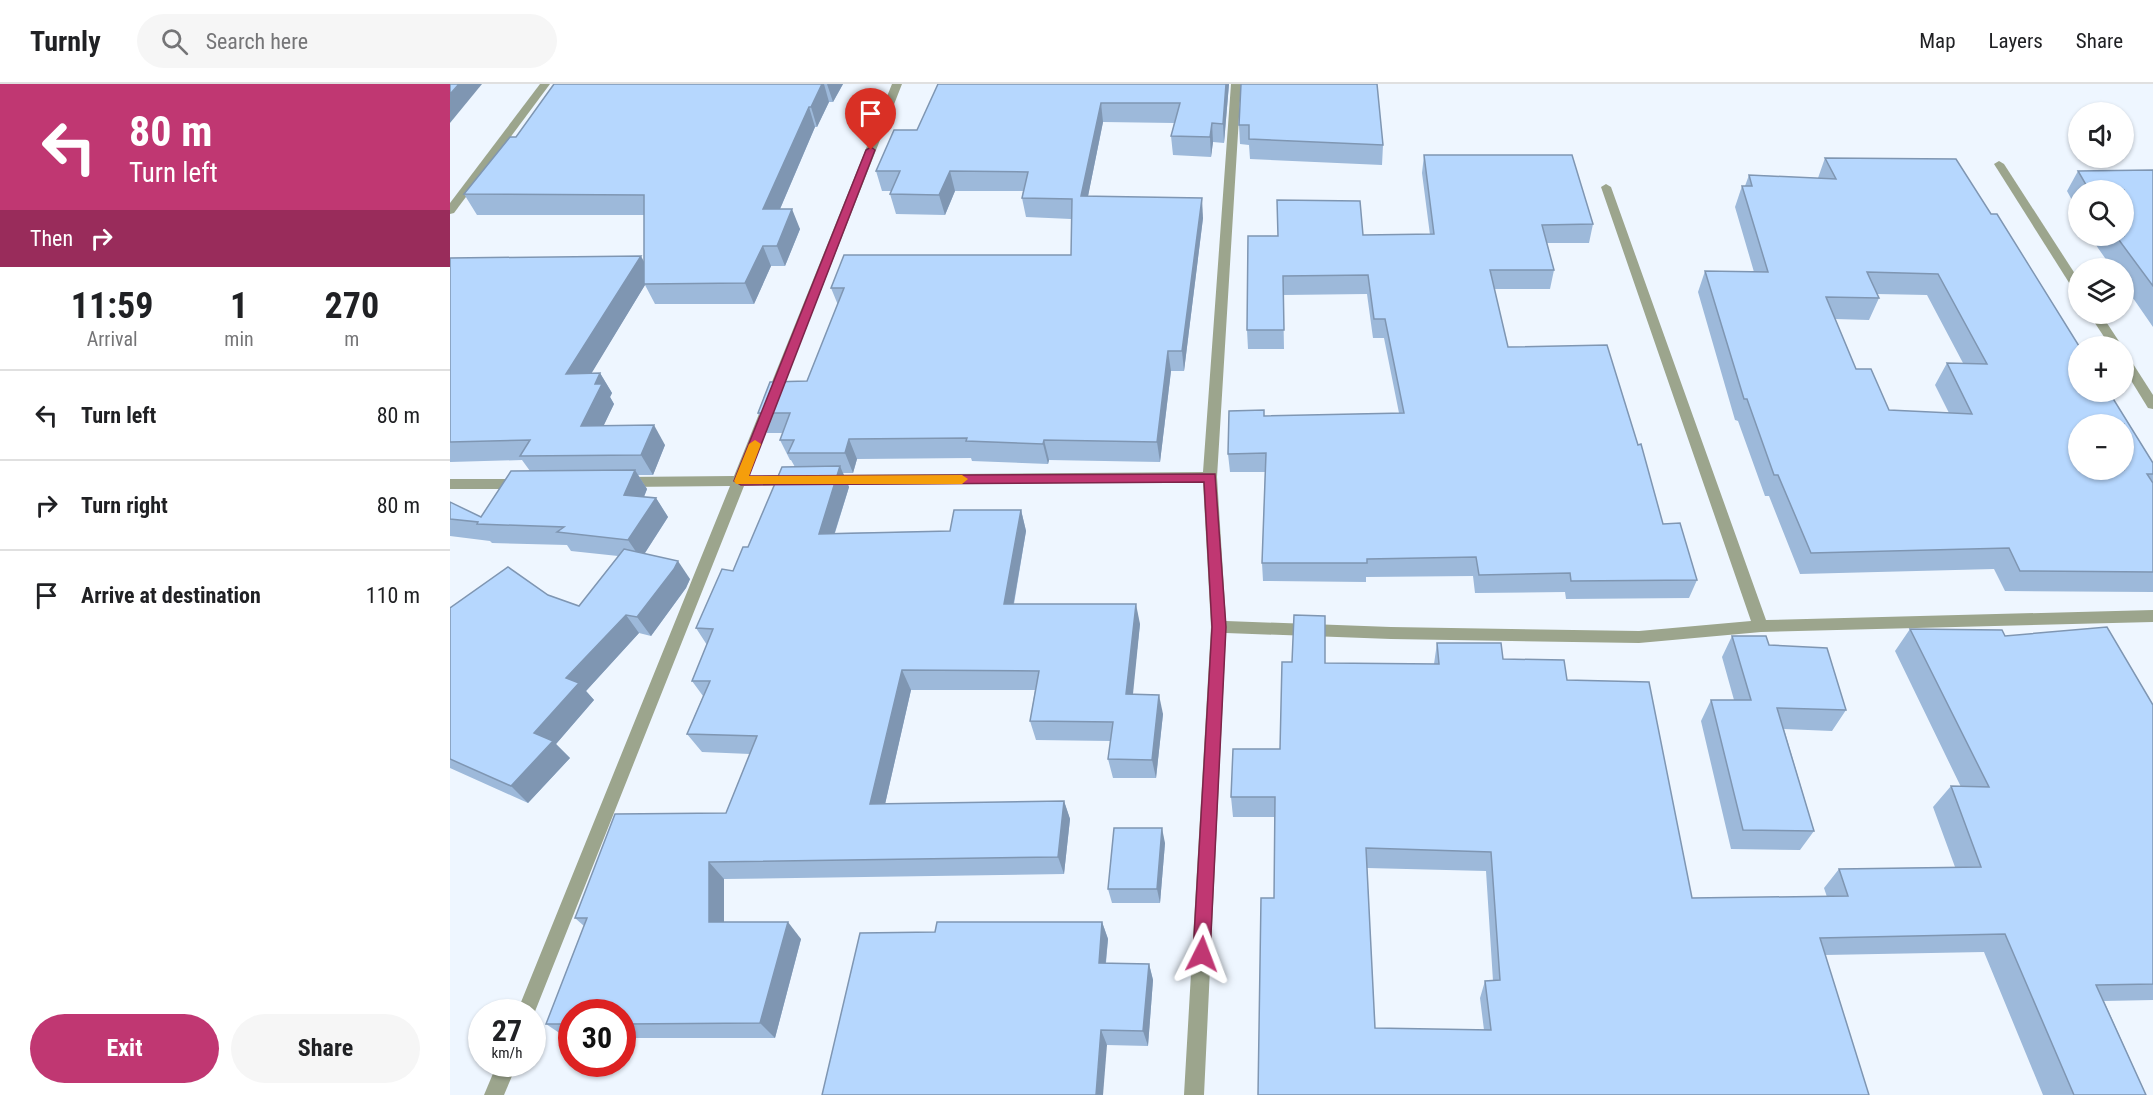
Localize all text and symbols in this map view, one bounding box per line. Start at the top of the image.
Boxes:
search box [137,14,557,68]
text: Turnly [30,25,101,58]
icon: search [158,25,191,58]
text: Search here [206,29,308,54]
text: Map [1919,29,1956,53]
text: Layers [1989,29,2043,53]
text: Share [2076,29,2123,53]
pin [845,88,896,150]
icon: arrive [854,97,887,130]
map controls [2068,102,2134,480]
button: sound [2068,102,2134,168]
text: 80 m [129,107,212,156]
icon: left [30,108,108,186]
text: Turn left [129,157,218,189]
button: search [2068,180,2134,246]
icon: right [85,222,118,255]
text: Then [30,226,73,251]
button: layers [2068,258,2134,324]
text: 11:59 [71,285,153,327]
text: 1 [230,285,248,327]
text: 270 [325,285,379,327]
text: Arrival [87,327,138,351]
text: min [224,327,254,351]
text: m [344,327,359,351]
button: + [2068,336,2134,402]
icon: left [30,399,63,432]
text: Turn left [81,403,156,428]
text: 80 m [377,403,420,428]
button: − [2068,414,2134,480]
icon: right [30,489,63,522]
text: Turn right [81,493,168,518]
text: 80 m [377,493,420,518]
icon: arrive [30,579,63,612]
text: Arrive at destination [81,583,261,608]
text: 110 m [366,583,420,608]
position arrow [1170,922,1234,986]
speed limit sign: 30 [558,999,636,1077]
text: 27 [492,1013,522,1048]
button: Exit [30,1014,219,1083]
button: Share [231,1014,420,1083]
text: km/h [492,1044,522,1062]

